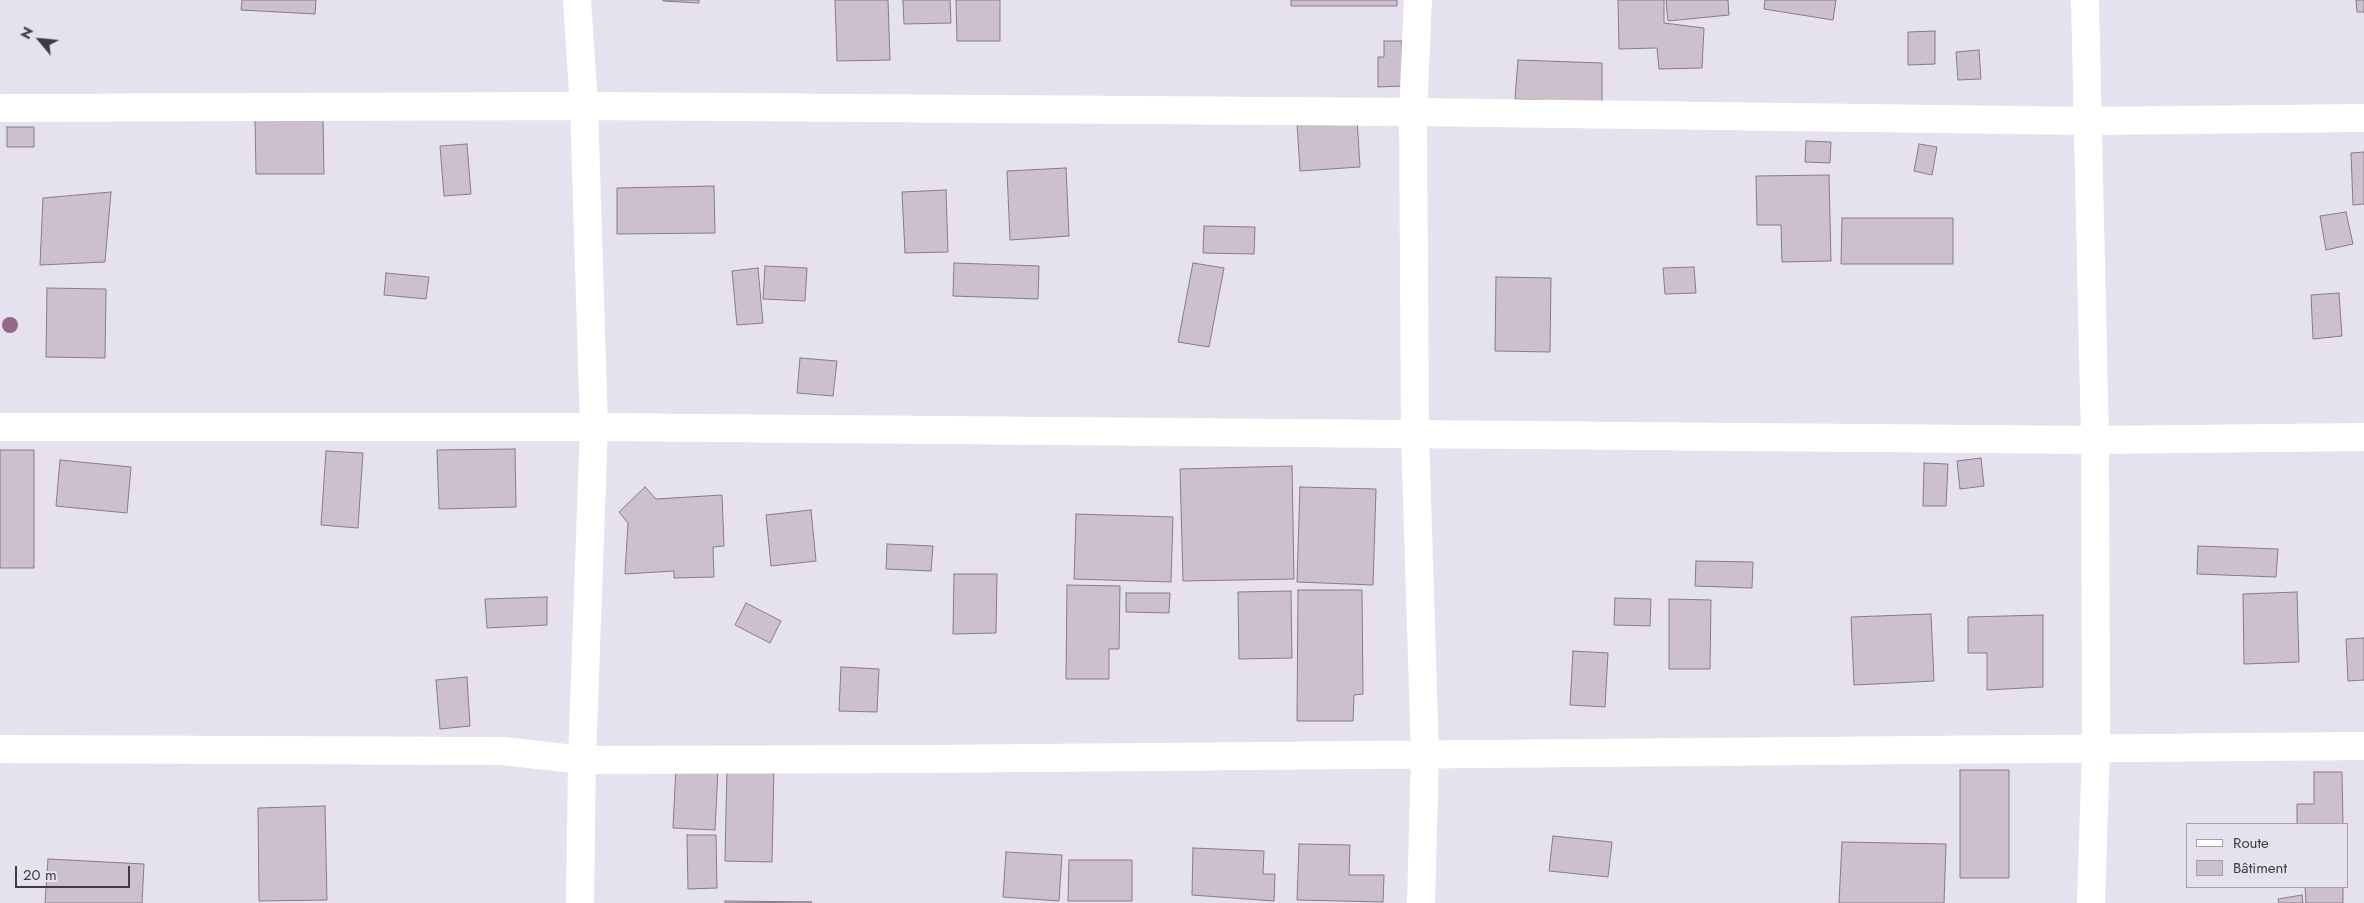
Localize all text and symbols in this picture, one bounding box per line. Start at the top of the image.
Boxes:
north arrow [15,15,65,65]
text: N [15,23,38,43]
legend [2186,823,2349,888]
text: Route [2233,832,2269,854]
scale bar [18,856,132,888]
text: Bâtiment [2233,857,2287,879]
text: 20 m [23,864,57,886]

